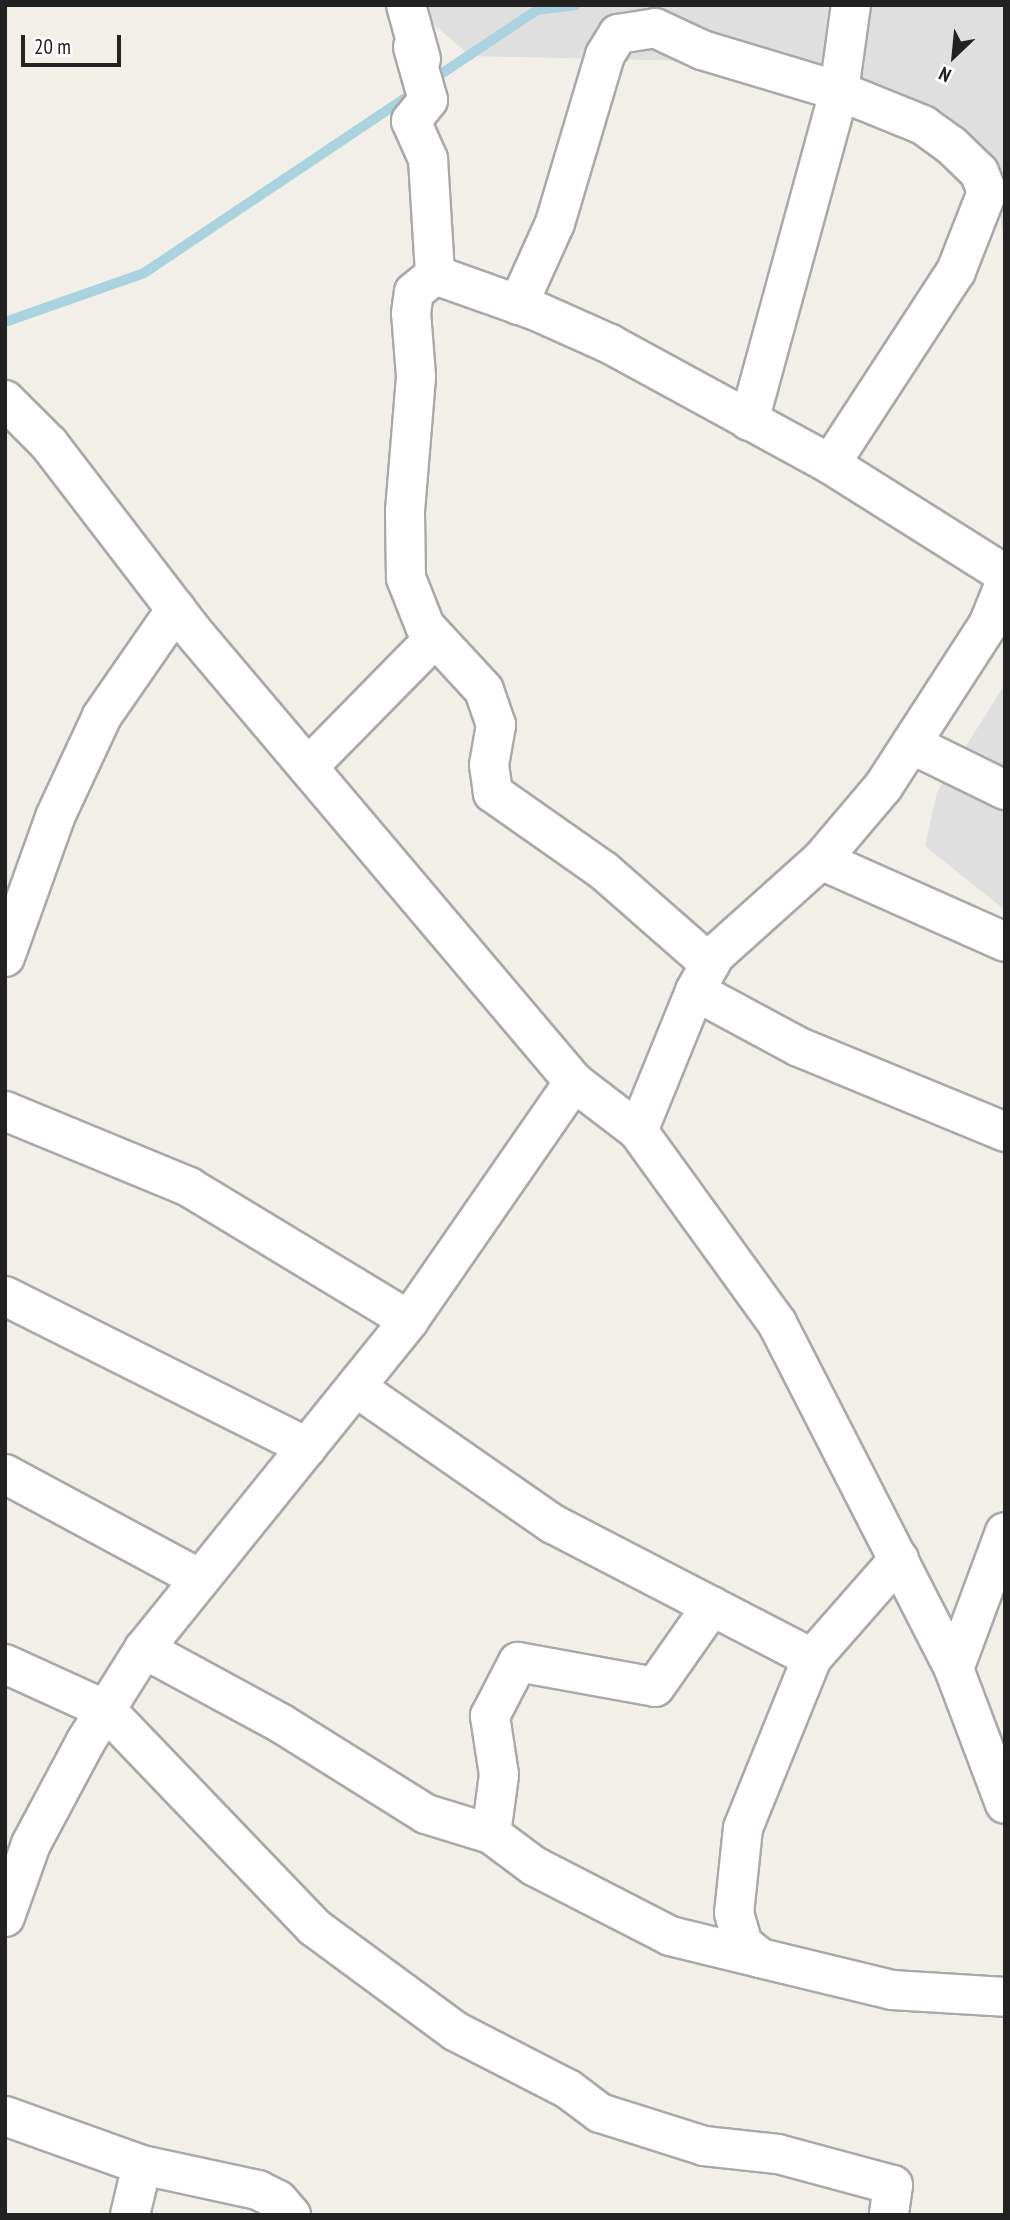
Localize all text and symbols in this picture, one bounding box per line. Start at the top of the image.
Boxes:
scale bar [24,21,124,65]
north arrow [919,21,989,91]
text: 20 m [34,33,71,60]
text: N [935,62,955,88]

